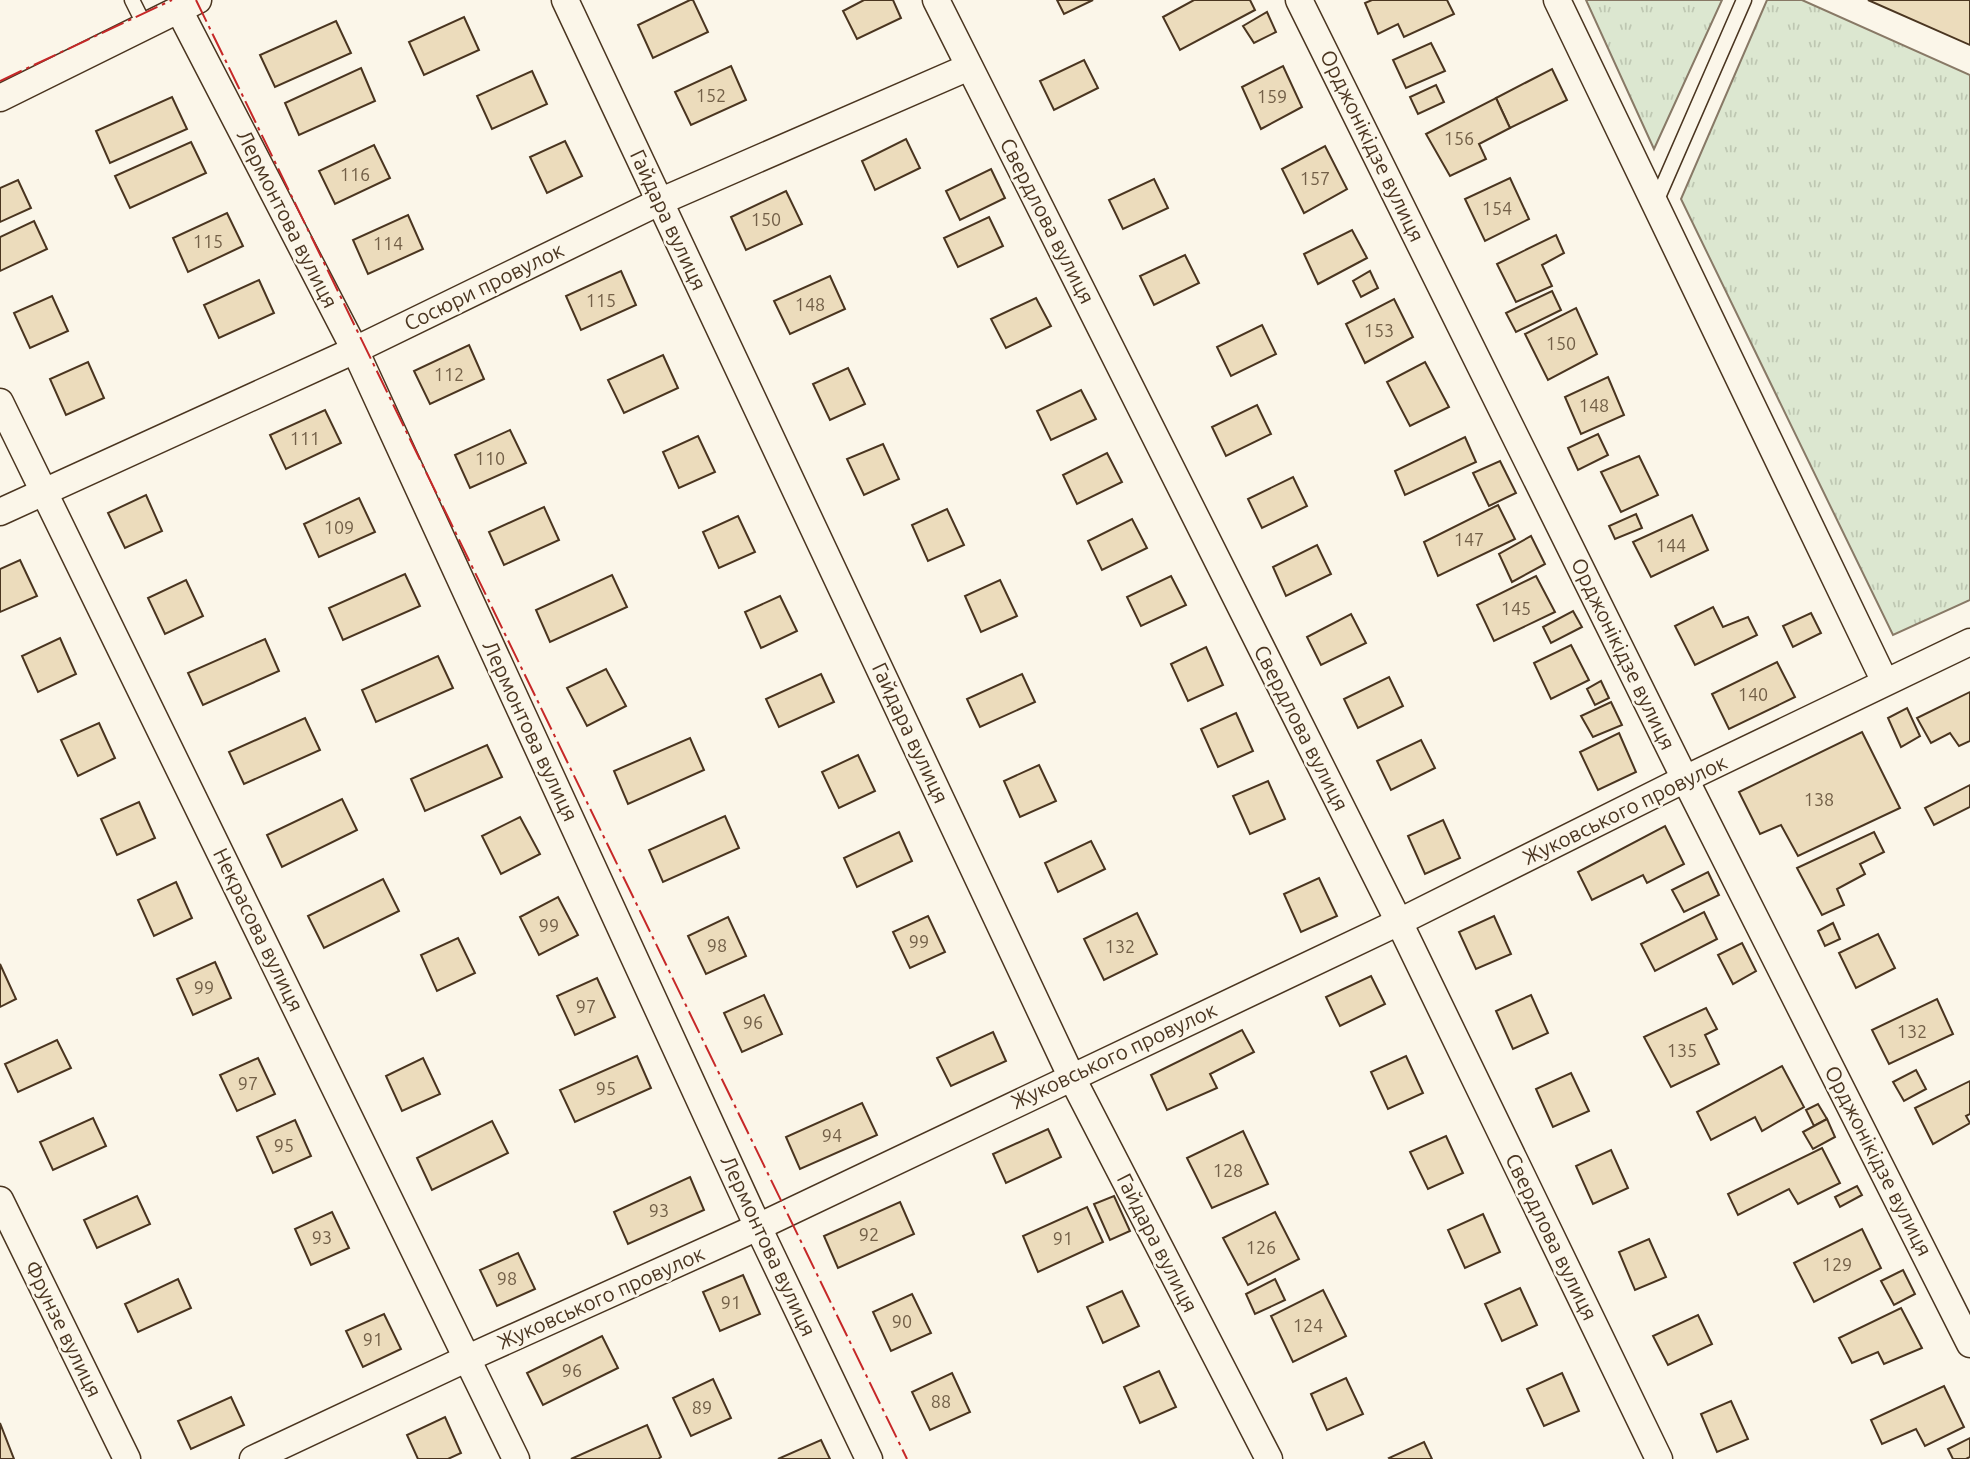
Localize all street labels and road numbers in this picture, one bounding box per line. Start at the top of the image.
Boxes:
street label: Орджонікідзе вулиця [1316,46,1430,245]
street label: Лермонтова вулиця [233,126,343,312]
street label: Свердлова вулиця [996,134,1100,307]
street label: Гайдара вулиця [626,145,712,294]
street label: Сосюри провулок [400,237,567,335]
street label: Орджонікідзе вулиця [1567,554,1681,753]
street label: Лермонтова вулиця [478,636,583,825]
street label: Свердлова вулиця [1250,641,1354,814]
street label: Гайдара вулиця [868,658,954,807]
street label: Жуковського провулок [1519,749,1731,869]
street label: Некрасова вулиця [209,844,309,1015]
street label: Жуковського провулок [1007,997,1220,1113]
street label: Орджонікідзе вулиця [1820,1061,1937,1260]
street label: Свердлова вулиця [1501,1149,1603,1324]
street label: Лермонтова вулиця [716,1151,821,1340]
street label: Гайдара вулиця [1113,1169,1203,1316]
street label: Жуковського провулок [493,1240,708,1354]
street label: Фрунзе вулиця [20,1256,107,1401]

